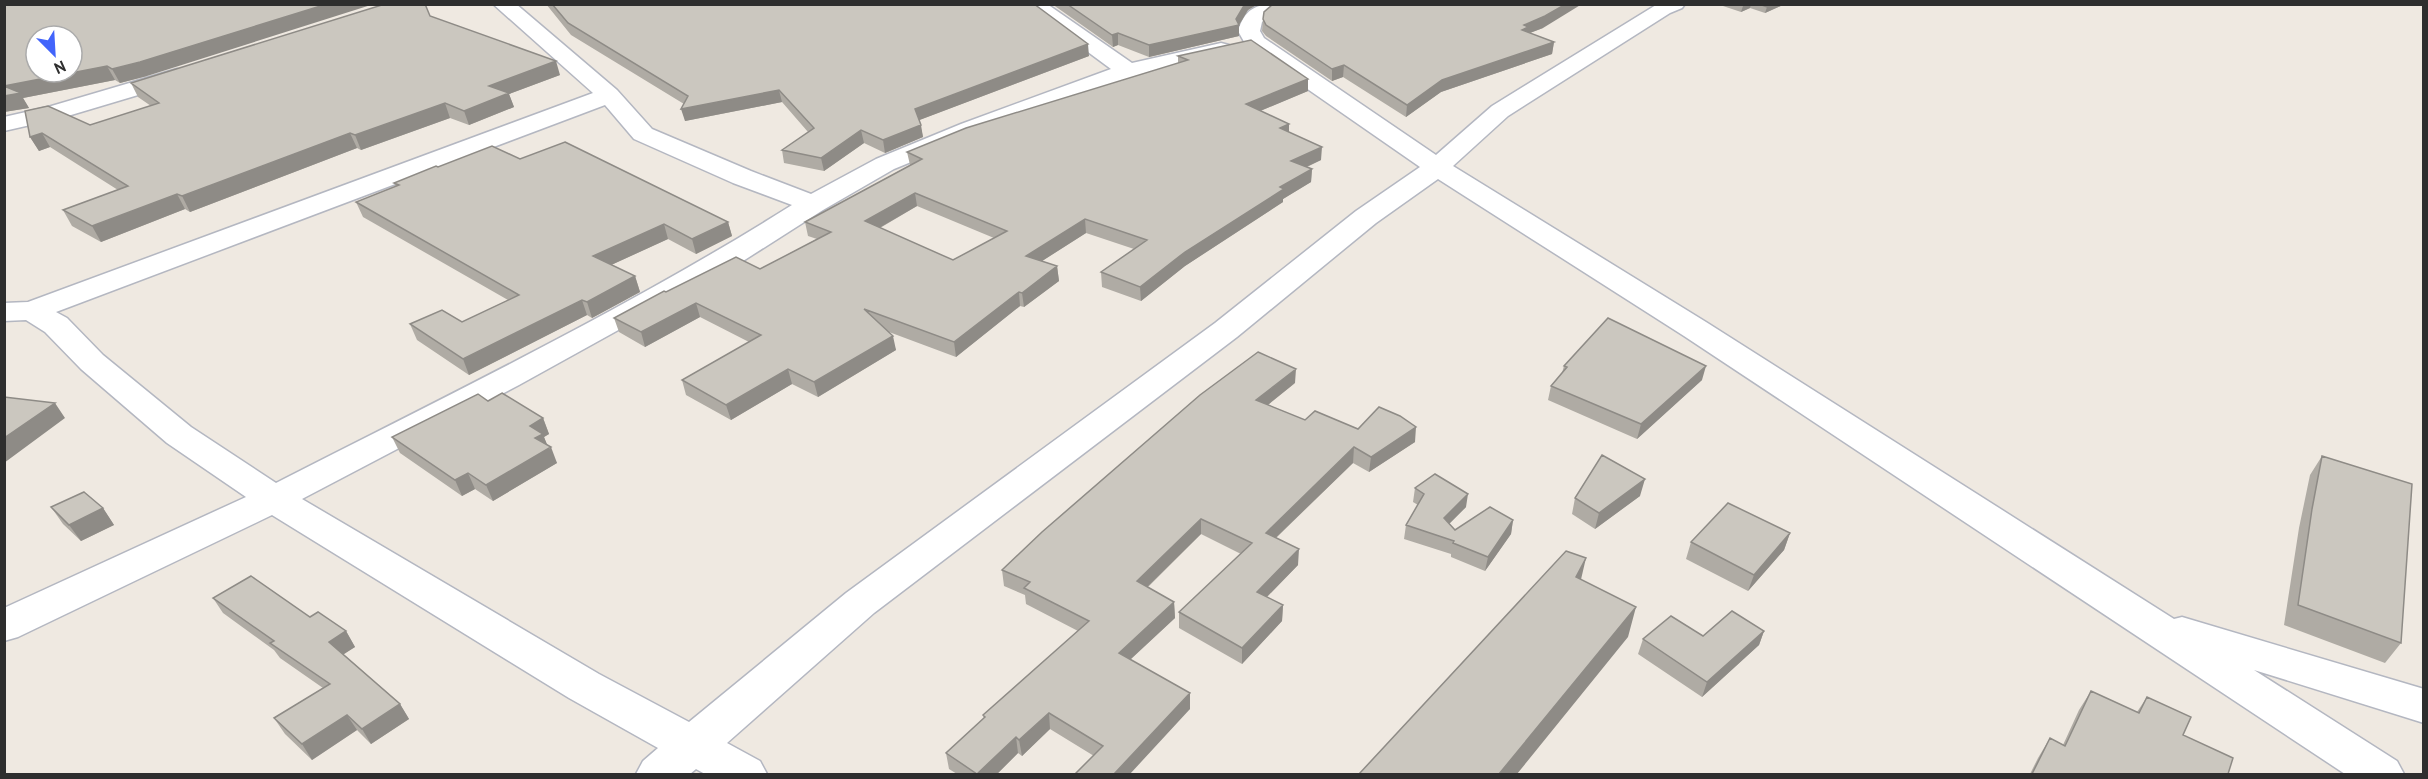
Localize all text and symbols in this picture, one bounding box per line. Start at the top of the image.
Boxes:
north arrow [24,24,84,84]
text: N [51,56,69,79]

